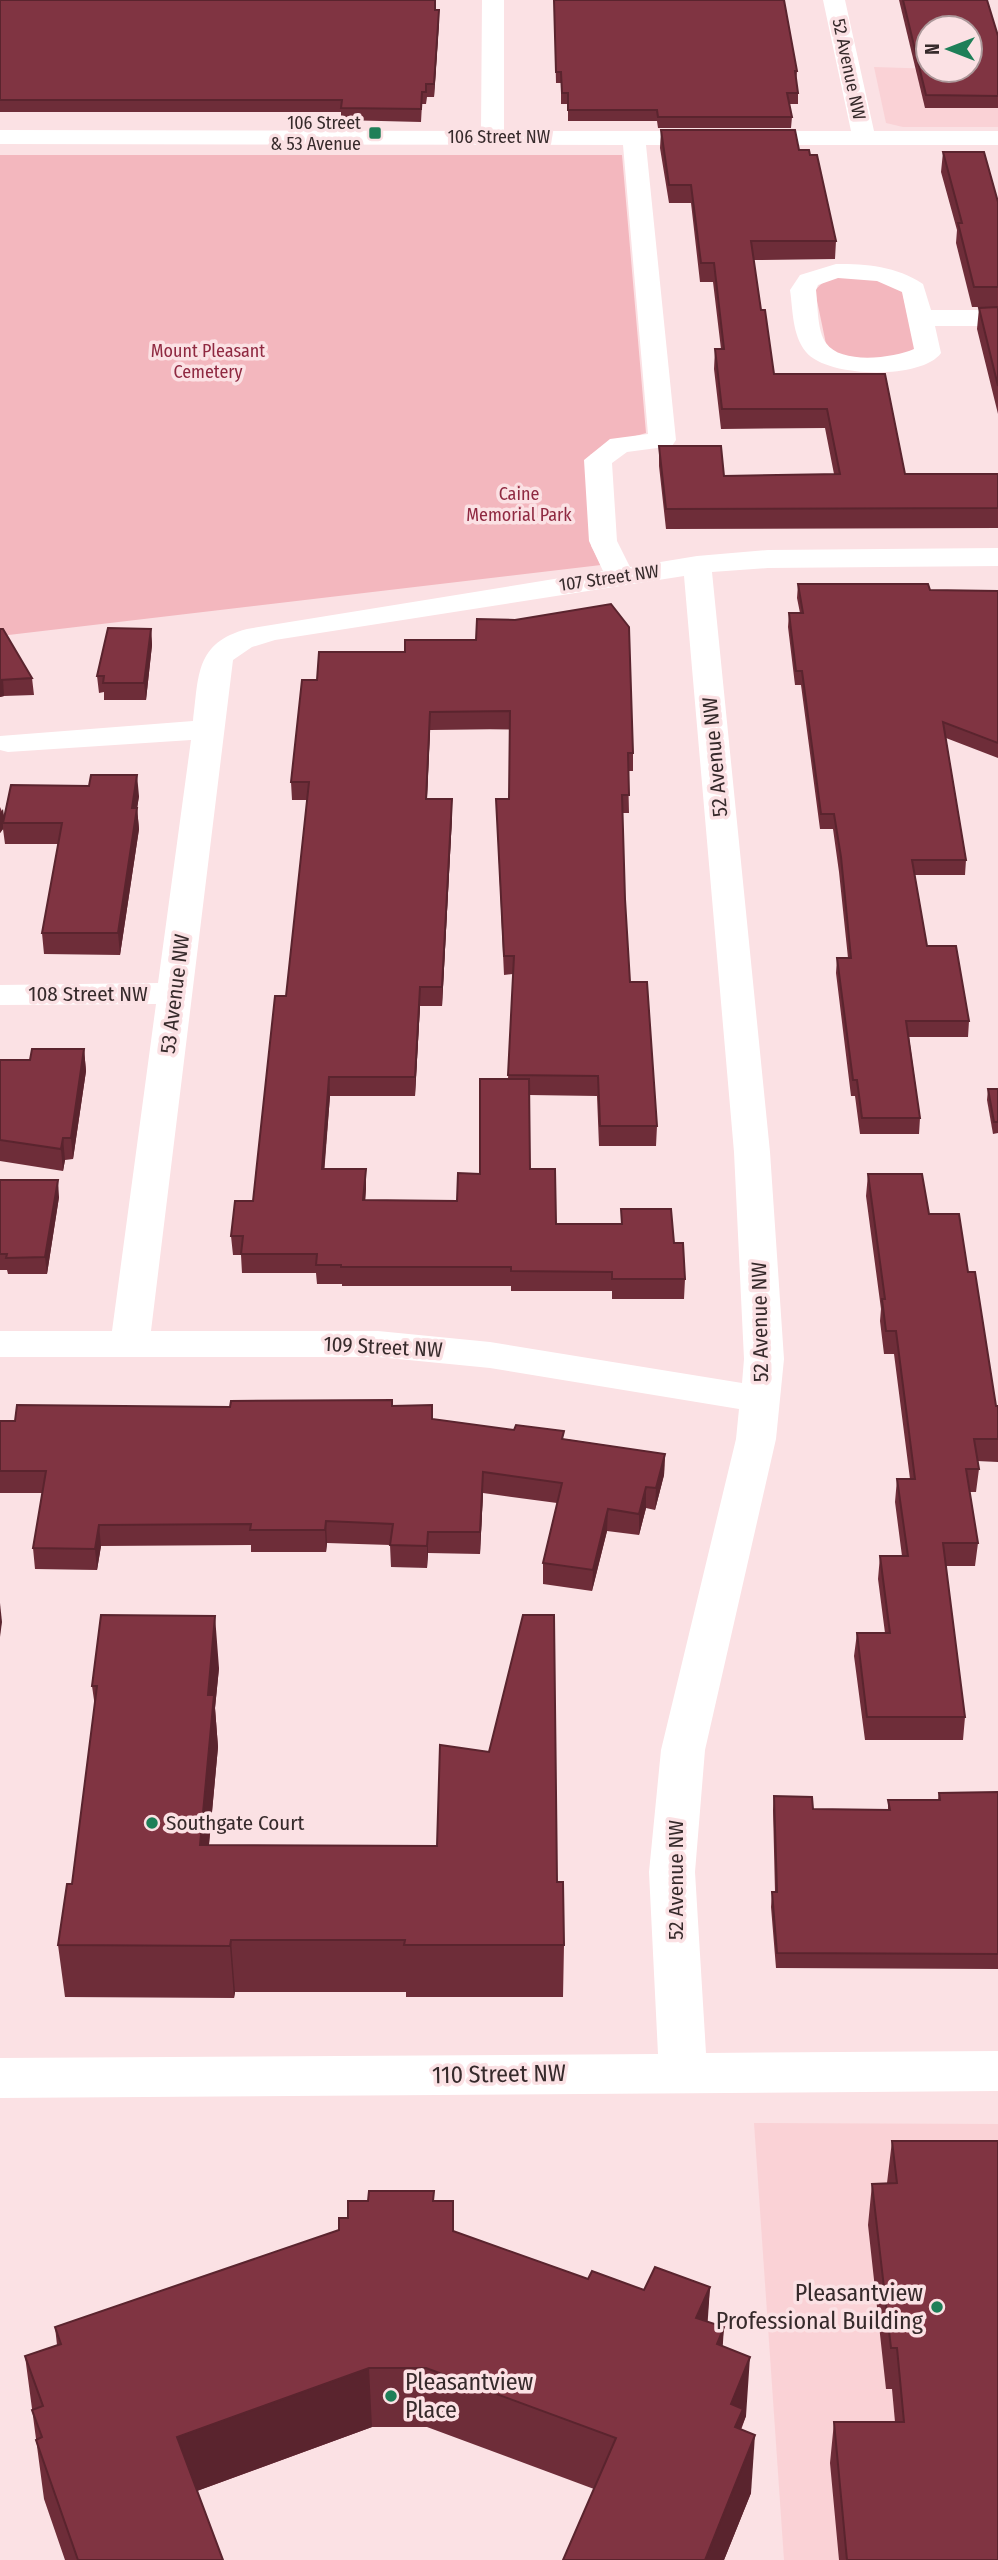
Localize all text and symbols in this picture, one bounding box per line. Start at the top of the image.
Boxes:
north arrow [914,14,984,84]
street label: 52 Avenue NW [828,16,871,122]
text: N [921,43,944,55]
place label: 106 Street & 53 Avenue [270,112,361,155]
marker: 106 Street & 53 Avenue [367,125,383,141]
street label: 106 Street NW [448,126,551,148]
park label: Mount Pleasant Cemetery [151,340,265,383]
park label: Caine Memorial Park [466,483,572,526]
street label: 107 Street NW [558,560,661,596]
street label: 52 Avenue NW [697,696,733,818]
street label: 53 Avenue NW [155,932,195,1055]
street label: 108 Street NW [28,981,148,1007]
street label: 52 Avenue NW [746,1261,774,1382]
street label: 109 Street NW [323,1331,443,1363]
place label: Southgate Court [166,1810,305,1836]
marker: Southgate Court [144,1815,160,1831]
street label: 52 Avenue NW [663,1820,689,1940]
street label: 110 Street NW [432,2059,566,2089]
place label: Pleasantview Professional Building [716,2279,924,2335]
marker: Pleasantview Professional Building [929,2299,945,2315]
place label: Pleasantview Place [405,2368,534,2424]
marker: Pleasantview Place [383,2388,399,2404]

